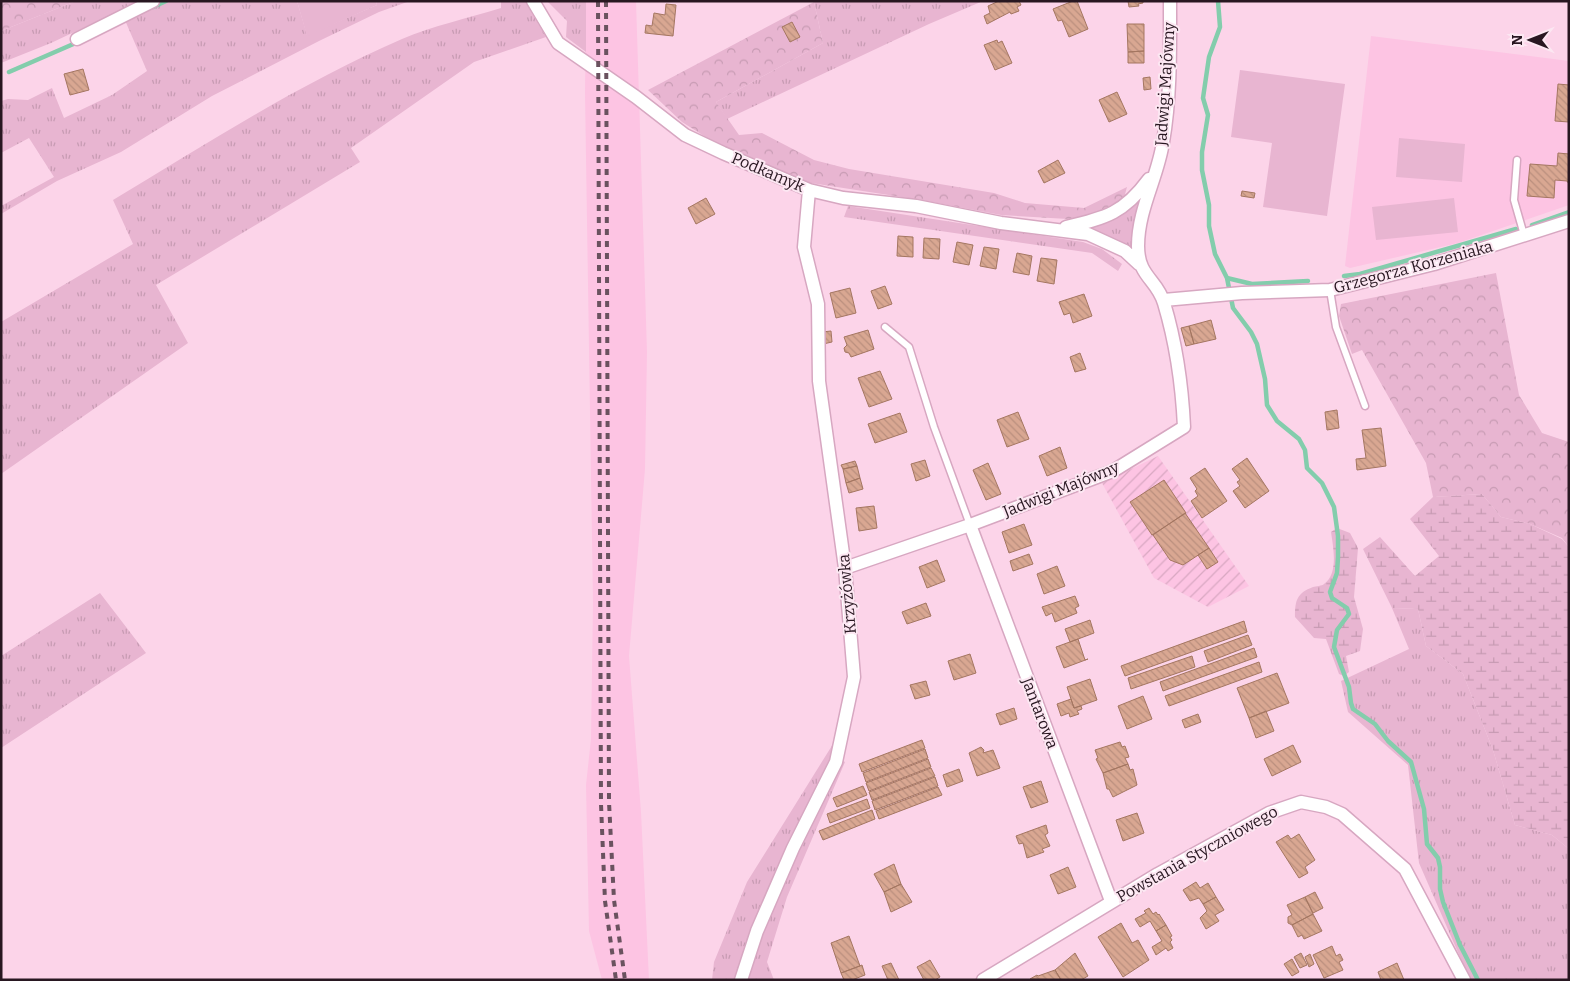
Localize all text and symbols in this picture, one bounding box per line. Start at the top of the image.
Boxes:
north arrow [1505,15,1555,65]
street label: Jadwigi Majówny [1151,21,1179,147]
text: N [1509,34,1526,45]
street label: Podkamyk [729,148,807,196]
street label: Grzegorza Korzeniaka [1331,237,1495,297]
street label: Jadwigi Majówny [999,457,1122,521]
street label: Krzyżówka [834,553,860,635]
street label: Jantarowa [1017,674,1062,752]
street label: Powstania Styczniowego [1113,802,1281,906]

